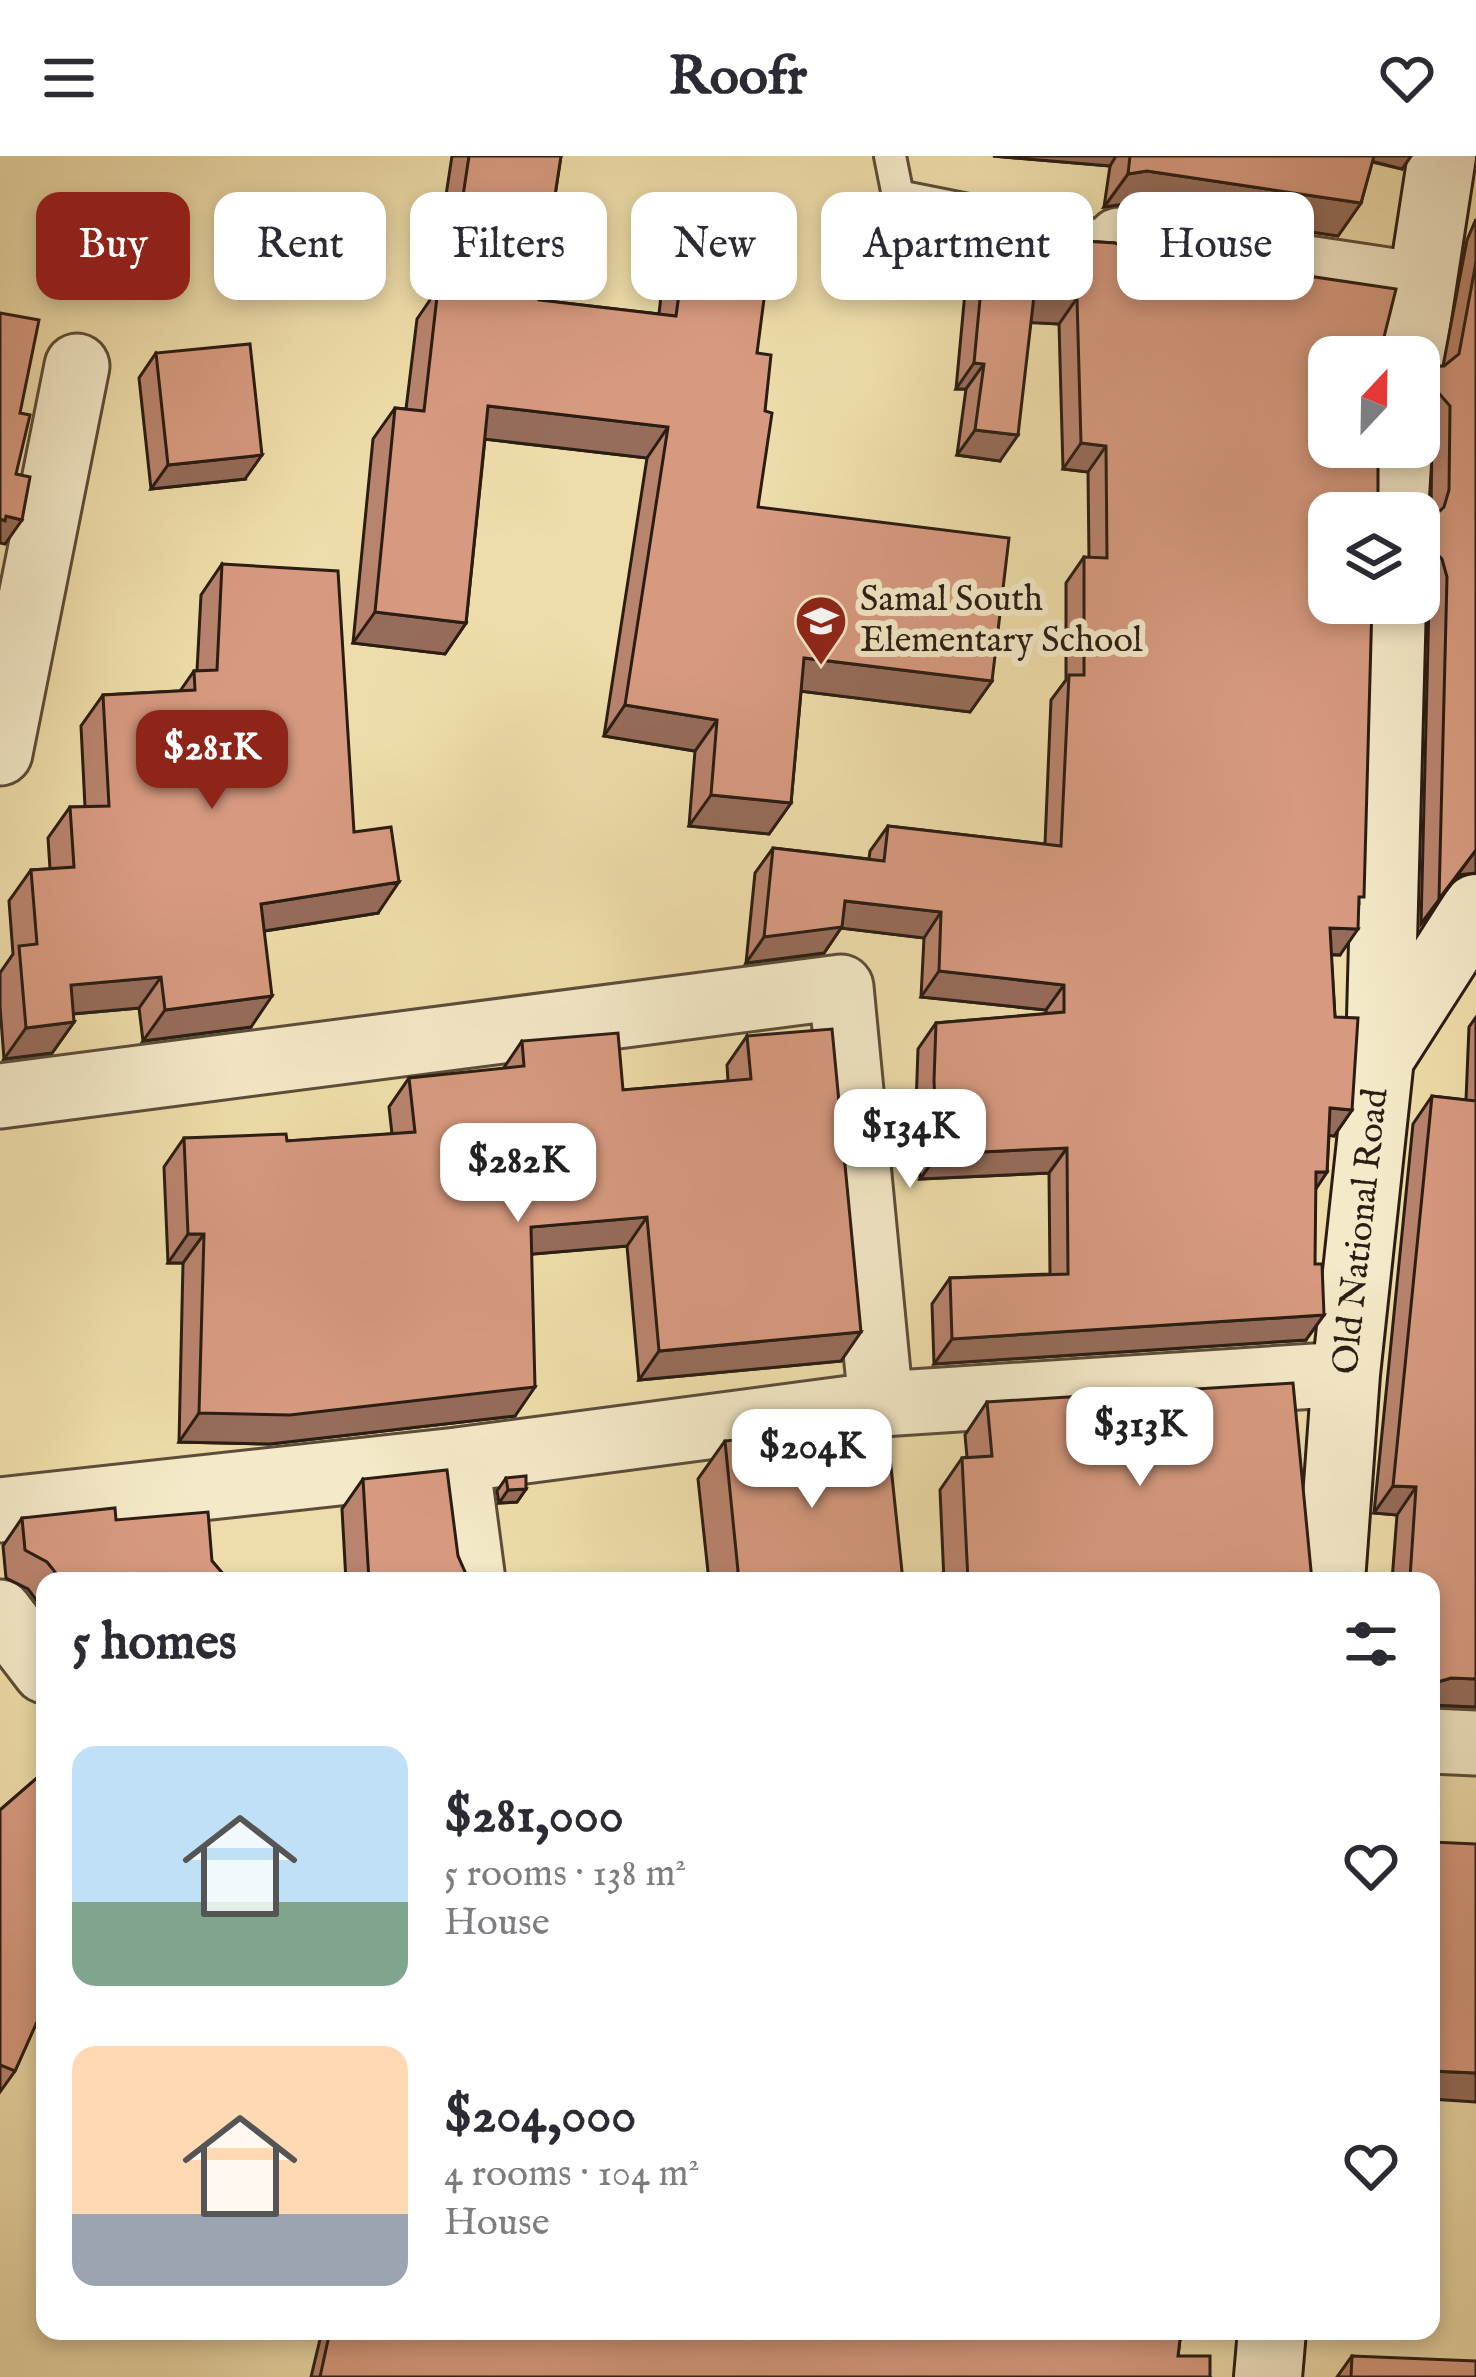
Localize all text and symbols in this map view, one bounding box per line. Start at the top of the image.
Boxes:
text: Roofr [669,44,807,113]
icon: menu [36,45,102,111]
icon: heart [1374,45,1440,111]
chip: Buy [36,192,190,300]
chip: Rent [214,192,386,300]
chip: Filters [410,192,607,300]
chip: New [631,192,797,300]
chip: Apartment [821,192,1093,300]
chip: House [1117,192,1314,300]
north arrow [1308,336,1440,468]
map controls [1308,336,1440,624]
button: layers [1308,492,1440,624]
place label: Samal South Elementary School [860,577,1143,664]
school or university icon: Samal South Elementary School [793,593,849,667]
pin: $281K [128,710,296,812]
text: $281K [163,724,261,773]
street label: Old National Road [1323,1085,1400,1377]
pin: $134K [826,1089,994,1191]
text: $134K [861,1103,959,1152]
pin: $282K [434,1123,602,1225]
text: $282K [467,1137,569,1186]
pin: $313K [1056,1387,1224,1489]
text: $313K [1093,1401,1187,1450]
pin: $204K [728,1409,896,1511]
text: $204K [759,1423,865,1472]
icon: filters [1338,1611,1404,1677]
text: 5 homes [72,1612,237,1677]
text: $281,000 [444,1785,624,1850]
icon: home [168,1794,312,1938]
icon: heart [1338,1833,1404,1899]
text: 5 rooms · 138 m² [444,1850,686,1899]
text: House [444,1899,550,1948]
text: $204,000 [444,2085,636,2150]
icon: home [168,2094,312,2238]
icon: heart [1338,2133,1404,2199]
text: 4 rooms · 104 m² [444,2150,700,2199]
text: House [444,2199,550,2248]

